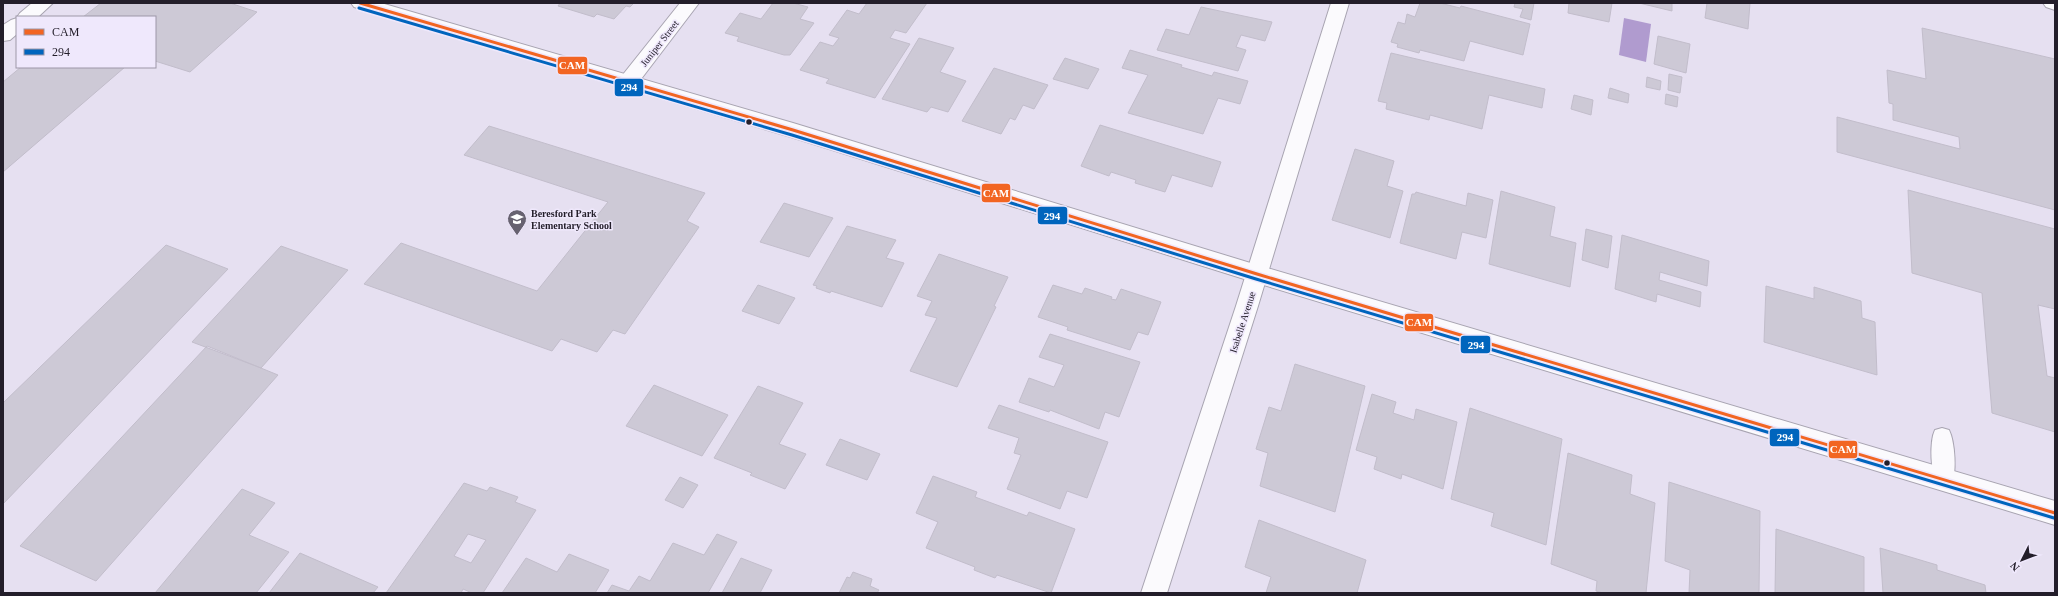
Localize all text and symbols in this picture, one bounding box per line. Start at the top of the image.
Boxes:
legend [16,16,156,68]
street label: Juniper Street [638,18,681,68]
text: CAM [52,25,80,39]
text: 294 [52,45,70,59]
line badge: CAM [557,56,588,75]
text: CAM [559,59,586,71]
line badge: 294 [614,78,644,97]
text: 294 [621,81,638,93]
unlabelled marker [744,117,754,127]
line badge: CAM [981,183,1011,203]
text: CAM [983,187,1010,199]
line badge: 294 [1037,206,1068,225]
school or university icon: Beresford Park Elementary School [506,208,528,236]
place label: Beresford Park Elementary School [531,208,612,231]
text: 294 [1044,210,1061,222]
street label: Isabelle Avenue [1227,290,1258,354]
line badge: CAM [1404,313,1434,332]
text: CAM [1406,316,1433,328]
line badge: 294 [1460,335,1491,354]
text: 294 [1468,339,1485,351]
line badge: 294 [1769,428,1800,447]
text: 294 [1777,431,1794,443]
line badge: CAM [1828,440,1858,459]
text: CAM [1830,443,1857,455]
unlabelled marker [1882,458,1892,468]
north arrow [2002,540,2042,580]
text: N [2007,560,2022,574]

